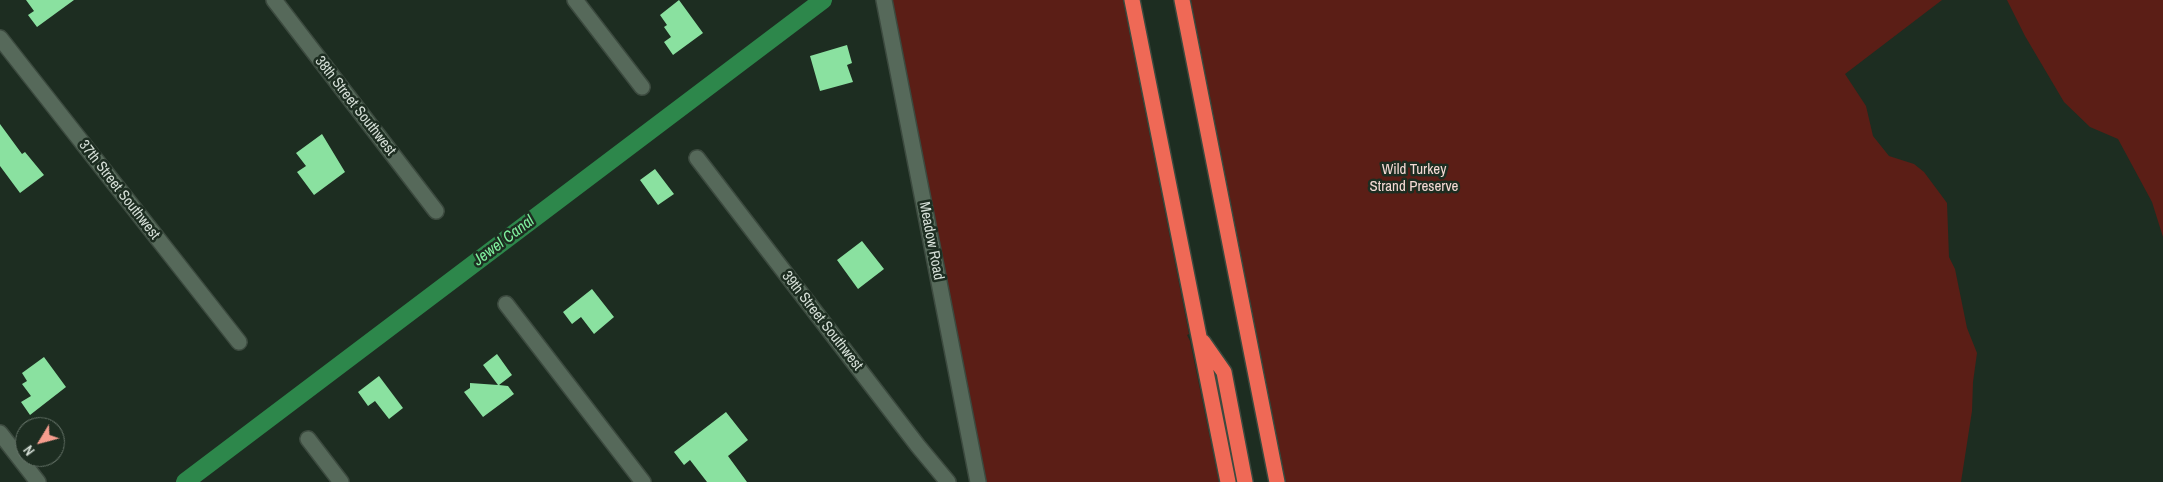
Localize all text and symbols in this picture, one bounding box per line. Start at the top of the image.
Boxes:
street label: 38th Street Southwest [311,53,399,159]
street label: 37th Street Southwest [75,137,163,243]
park label: Wild Turkey Strand Preserve [1370,161,1458,196]
street label: Meadow Road [915,200,947,282]
water label: Jewel Canal [470,212,538,270]
street label: 39th Street Southwest [778,268,866,374]
north arrow [15,417,65,467]
text: N [19,442,39,459]

